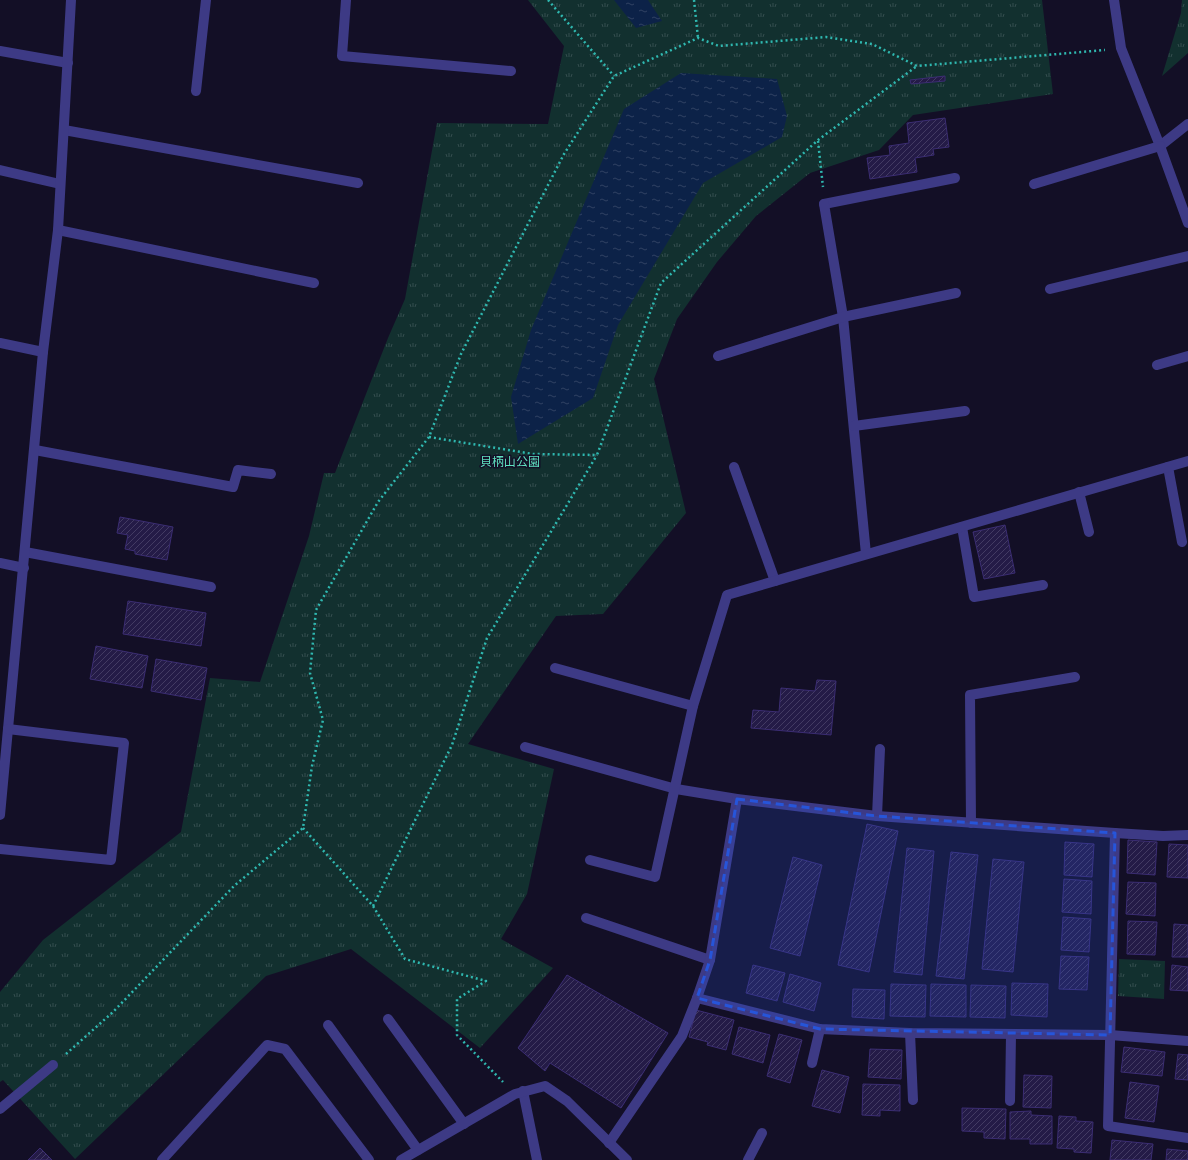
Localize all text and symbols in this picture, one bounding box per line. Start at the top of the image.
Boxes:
park label: 貝柄山公園 [480,455,540,469]

